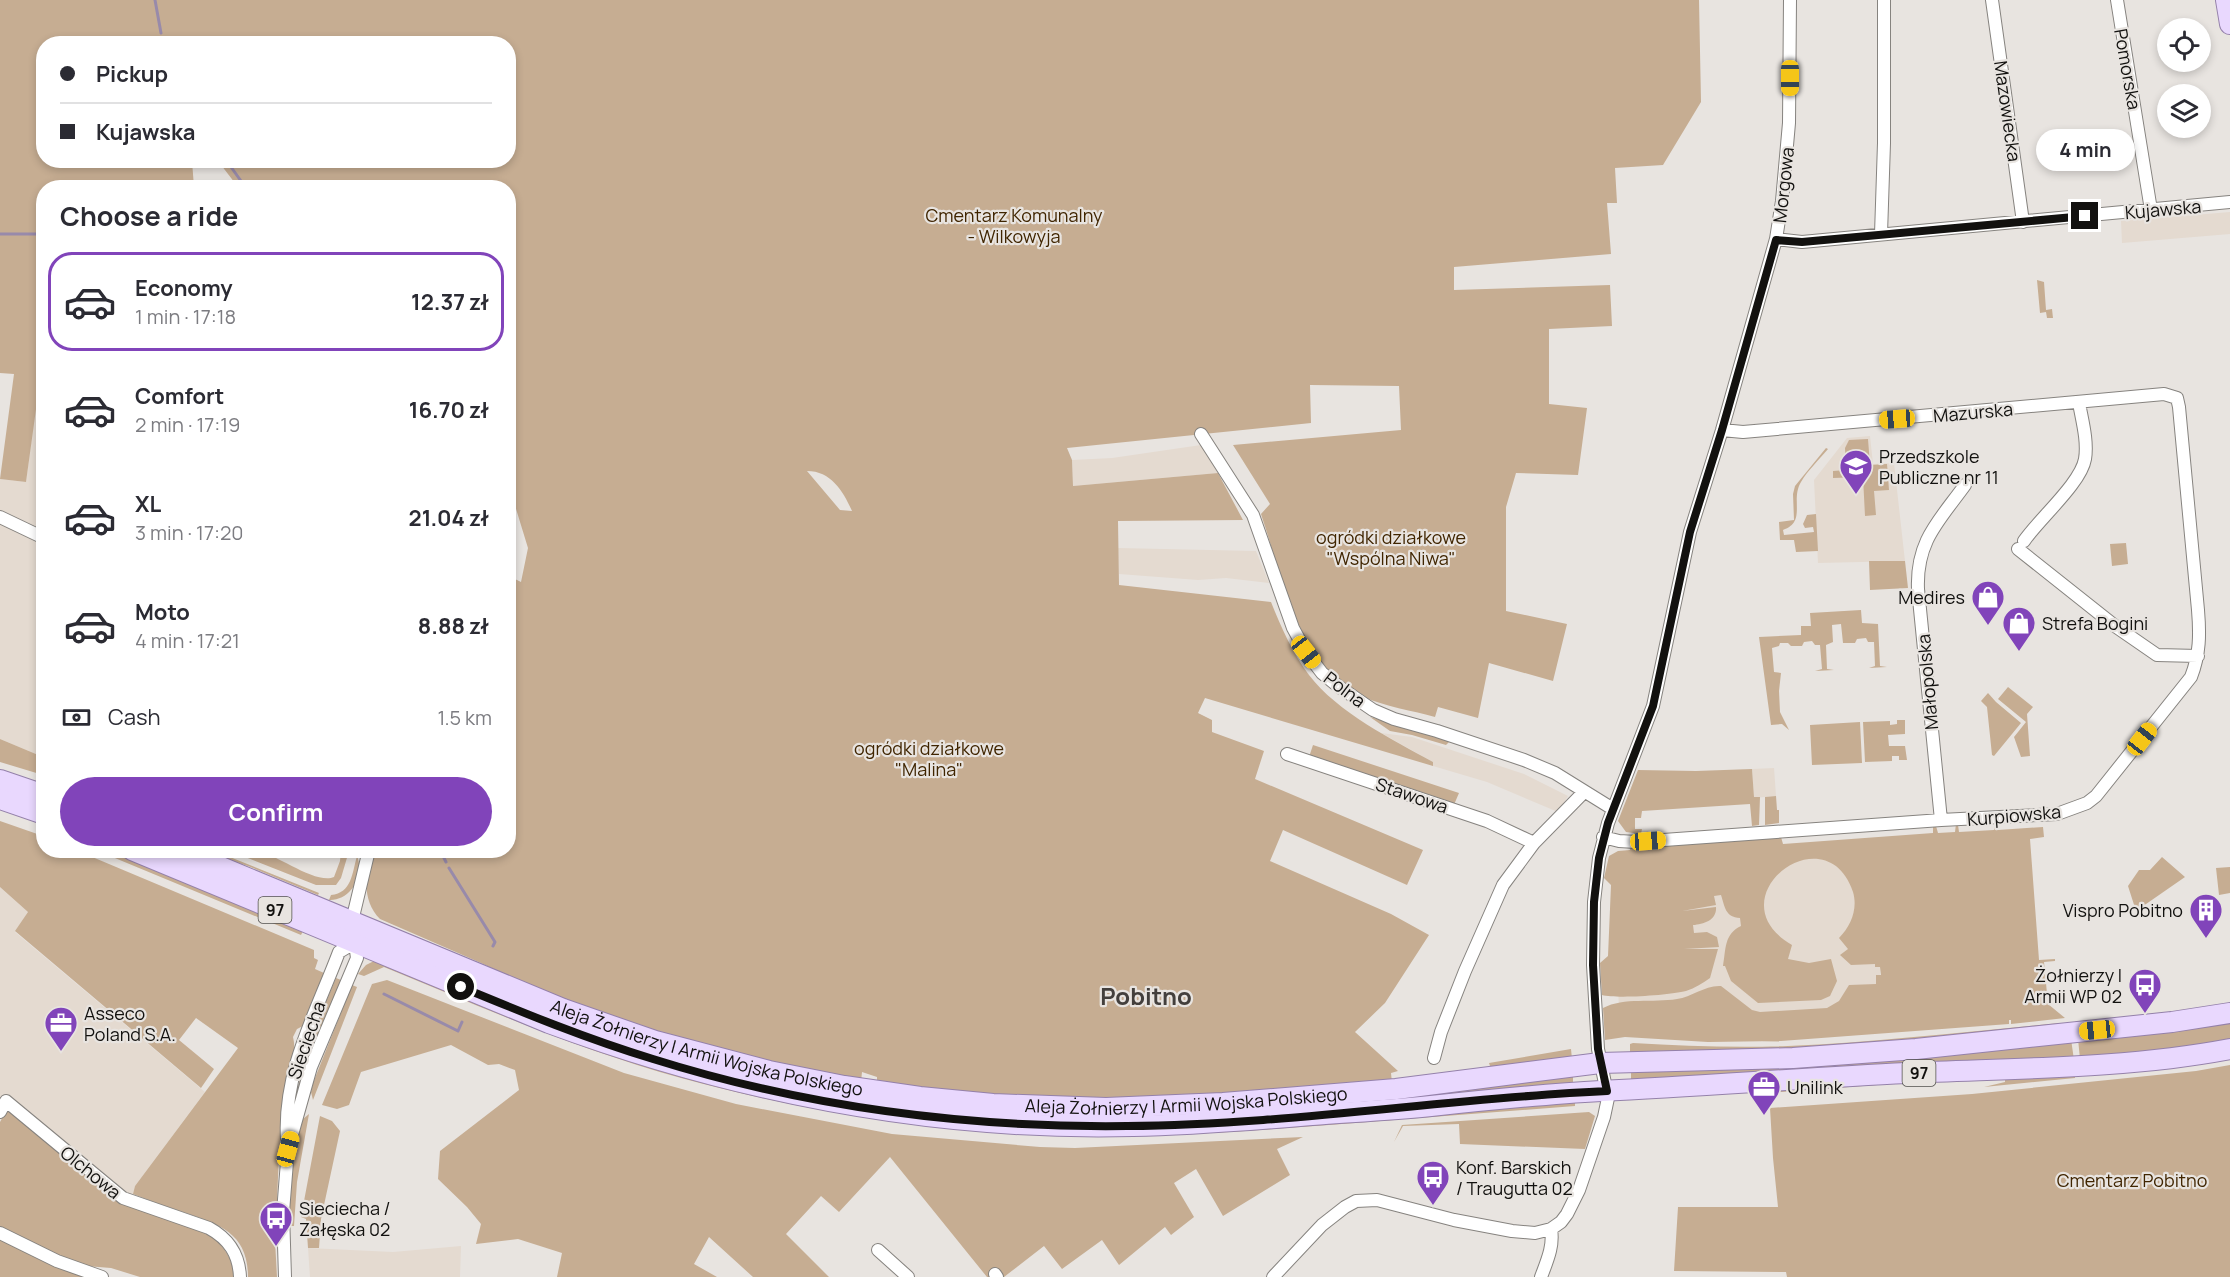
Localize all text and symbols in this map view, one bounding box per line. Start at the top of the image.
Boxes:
map controls [2157,18,2211,138]
button: locate [2157,18,2211,72]
street label: Pomorska [2109,27,2147,111]
text: Pickup [96,59,168,89]
street label: Mazowiecka [1989,59,2027,163]
car [1781,60,1799,96]
button: layers [2157,84,2211,138]
text: Kujawska [96,117,195,147]
callout: 4 min [2036,129,2134,171]
text: 4 min [2059,136,2112,163]
street label: Morgowa [1767,146,1799,224]
street label: Kujawska [2124,194,2202,224]
text: Choose a ride [60,197,238,234]
route end [2071,202,2098,229]
park label: Cmentarz Komunalny - Wilkowyja [925,203,1103,248]
text: Economy [135,273,233,303]
icon: car [63,275,117,329]
text: 12.37 zł [411,287,489,317]
text: 1 min · 17:18 [135,303,236,330]
text: Comfort [135,381,224,411]
icon: car [63,383,117,437]
text: 16.70 zł [409,395,489,425]
street label: Mazurska [1932,397,2014,427]
car [1878,409,1916,429]
text: 2 min · 17:19 [135,411,240,438]
place label: Przedszkole Publiczne nr 11 [1879,444,1999,489]
school or university icon: Przedszkole Publiczne nr 11 [1838,448,1874,495]
text: XL [135,489,161,519]
icon: car [63,491,117,545]
text: 21.04 zł [409,503,489,533]
text: 3 min · 17:20 [135,519,244,546]
park label: ogródki działkowe "Wspólna Niwa" [1316,525,1466,570]
shop icon: Medires [1970,579,2006,626]
place label: Medires [1898,585,1965,609]
text: Moto [135,597,190,627]
icon: car [63,599,117,653]
shop icon: Strefa Bogini [2001,605,2037,652]
text: 8.88 zł [418,611,489,641]
place label: Strefa Bogini [2042,611,2148,635]
text: 4 min · 17:21 [135,627,240,654]
car [1288,632,1324,672]
street label: Małopolska [1911,633,1943,731]
street label: Polna [1319,665,1371,713]
icon: cash [60,701,93,734]
text: Cash [108,702,161,732]
text: 1.5 km [438,704,492,731]
car [2124,719,2160,759]
park label: ogródki działkowe "Malina" [854,736,1004,781]
street label: Stawowa [1373,771,1451,819]
button: Confirm [60,777,492,846]
street label: Kurpiowska [1966,799,2062,831]
car [1629,831,1667,851]
building icon: Vispro Pobitno [2188,892,2224,939]
road number: 97 [258,897,292,923]
place label: Vispro Pobitno [2063,898,2183,922]
place label: Żołnierzy I Armii WP 02 [2024,963,2122,1008]
bus stop icon: Żołnierzy I Armii WP 02 [2127,967,2163,1014]
route start [447,973,474,1000]
district label: Pobitno [1100,979,1192,1012]
street label: Aleja Żołnierzy I Armii Wojska Polskiego [547,993,865,1101]
street label: Sieciecha [281,998,331,1082]
place label: Asseco Poland S.A. [84,1001,176,1046]
office icon: Asseco Poland S.A. [43,1005,79,1052]
car [2078,1019,2116,1041]
road number: 97 [1902,1060,1936,1086]
office icon: Unilink [1746,1069,1782,1116]
place label: Unilink [1787,1075,1844,1099]
street label: Aleja Żołnierzy I Armii Wojska Polskiego [1024,1081,1348,1120]
car [275,1129,301,1169]
street label: Olchowa [56,1140,126,1204]
place label: Konf. Barskich / Traugutta 02 [1456,1155,1573,1200]
bus stop icon: Konf. Barskich / Traugutta 02 [1415,1159,1451,1206]
park label: Cmentarz Pobitno [2057,1168,2207,1192]
place label: Sieciecha / Załęska 02 [299,1196,390,1241]
bus stop icon: Sieciecha / Załęska 02 [258,1200,294,1247]

